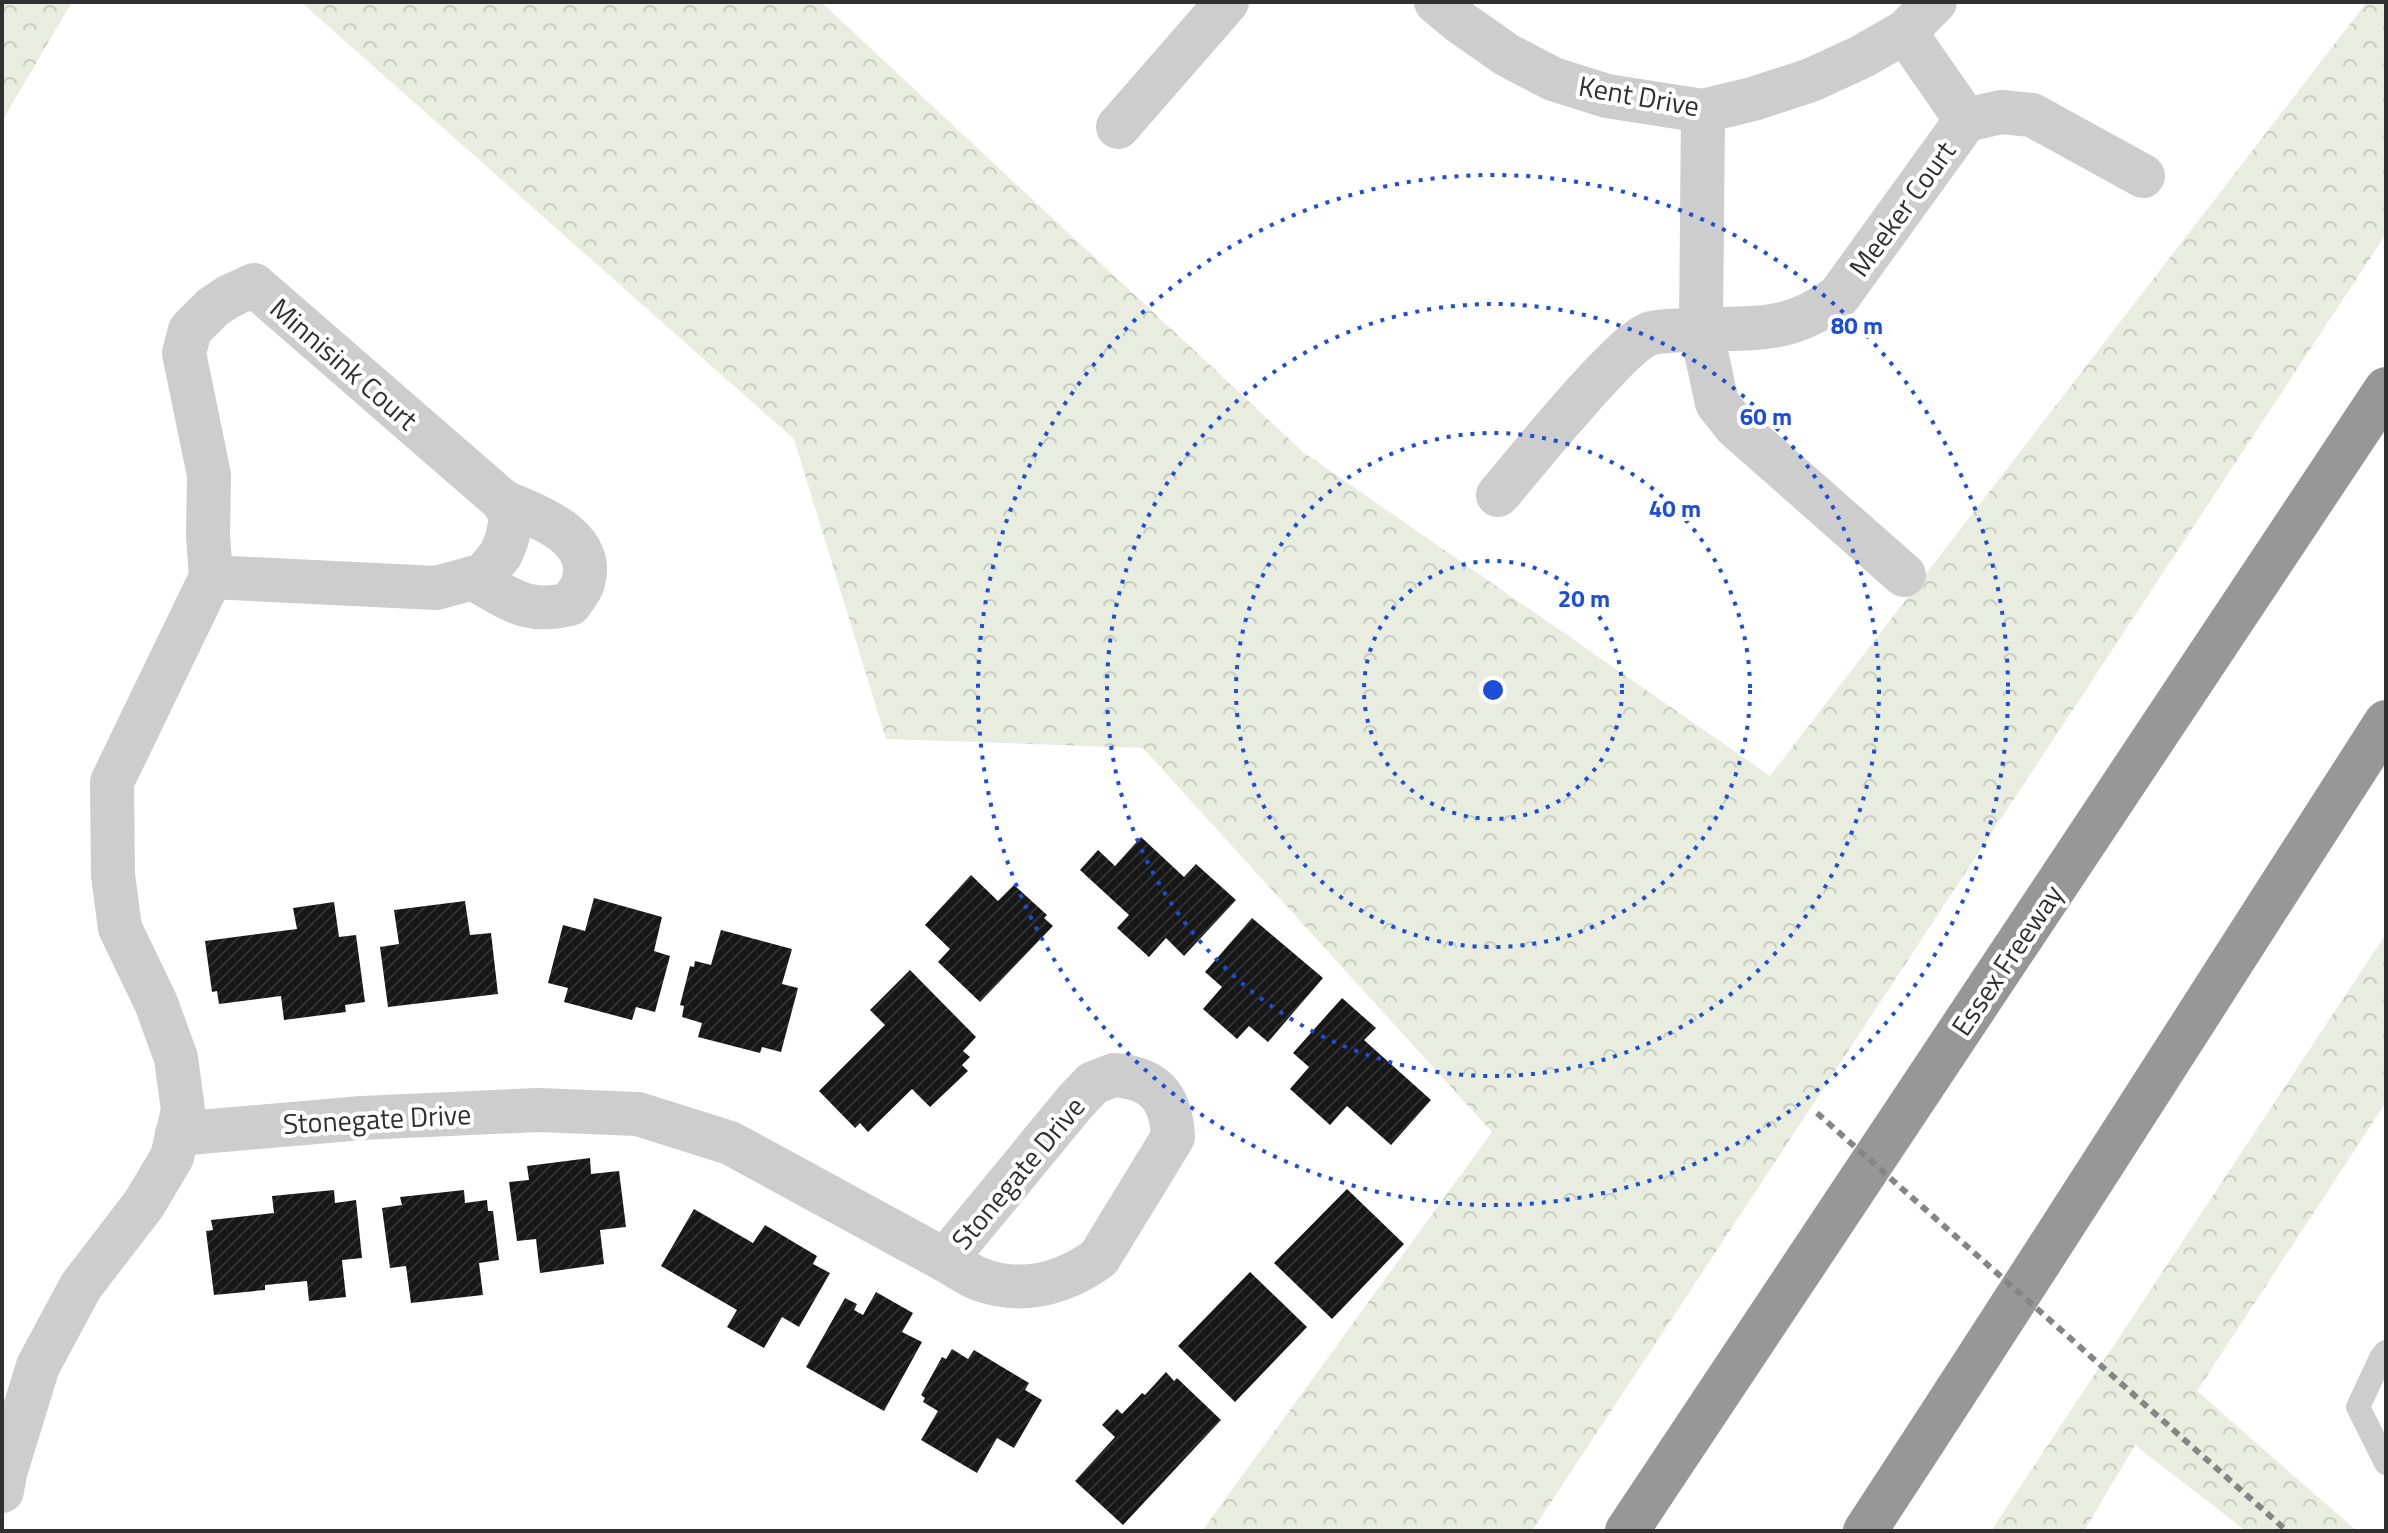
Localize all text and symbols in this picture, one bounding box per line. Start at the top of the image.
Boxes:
street label: Kent Drive [1575,64,1703,127]
street label: Meeker Court [1838,132,1966,286]
street label: Minnisink Court [261,287,428,440]
text: 80 m [1831,307,1883,343]
text: 60 m [1740,398,1792,434]
text: 40 m [1649,490,1701,526]
text: 20 m [1558,580,1610,616]
centre of rings [1479,676,1507,704]
street label: Essex Freeway [1940,875,2073,1044]
street label: Stonegate Drive [941,1087,1095,1259]
street label: Stonegate Drive [282,1092,472,1145]

